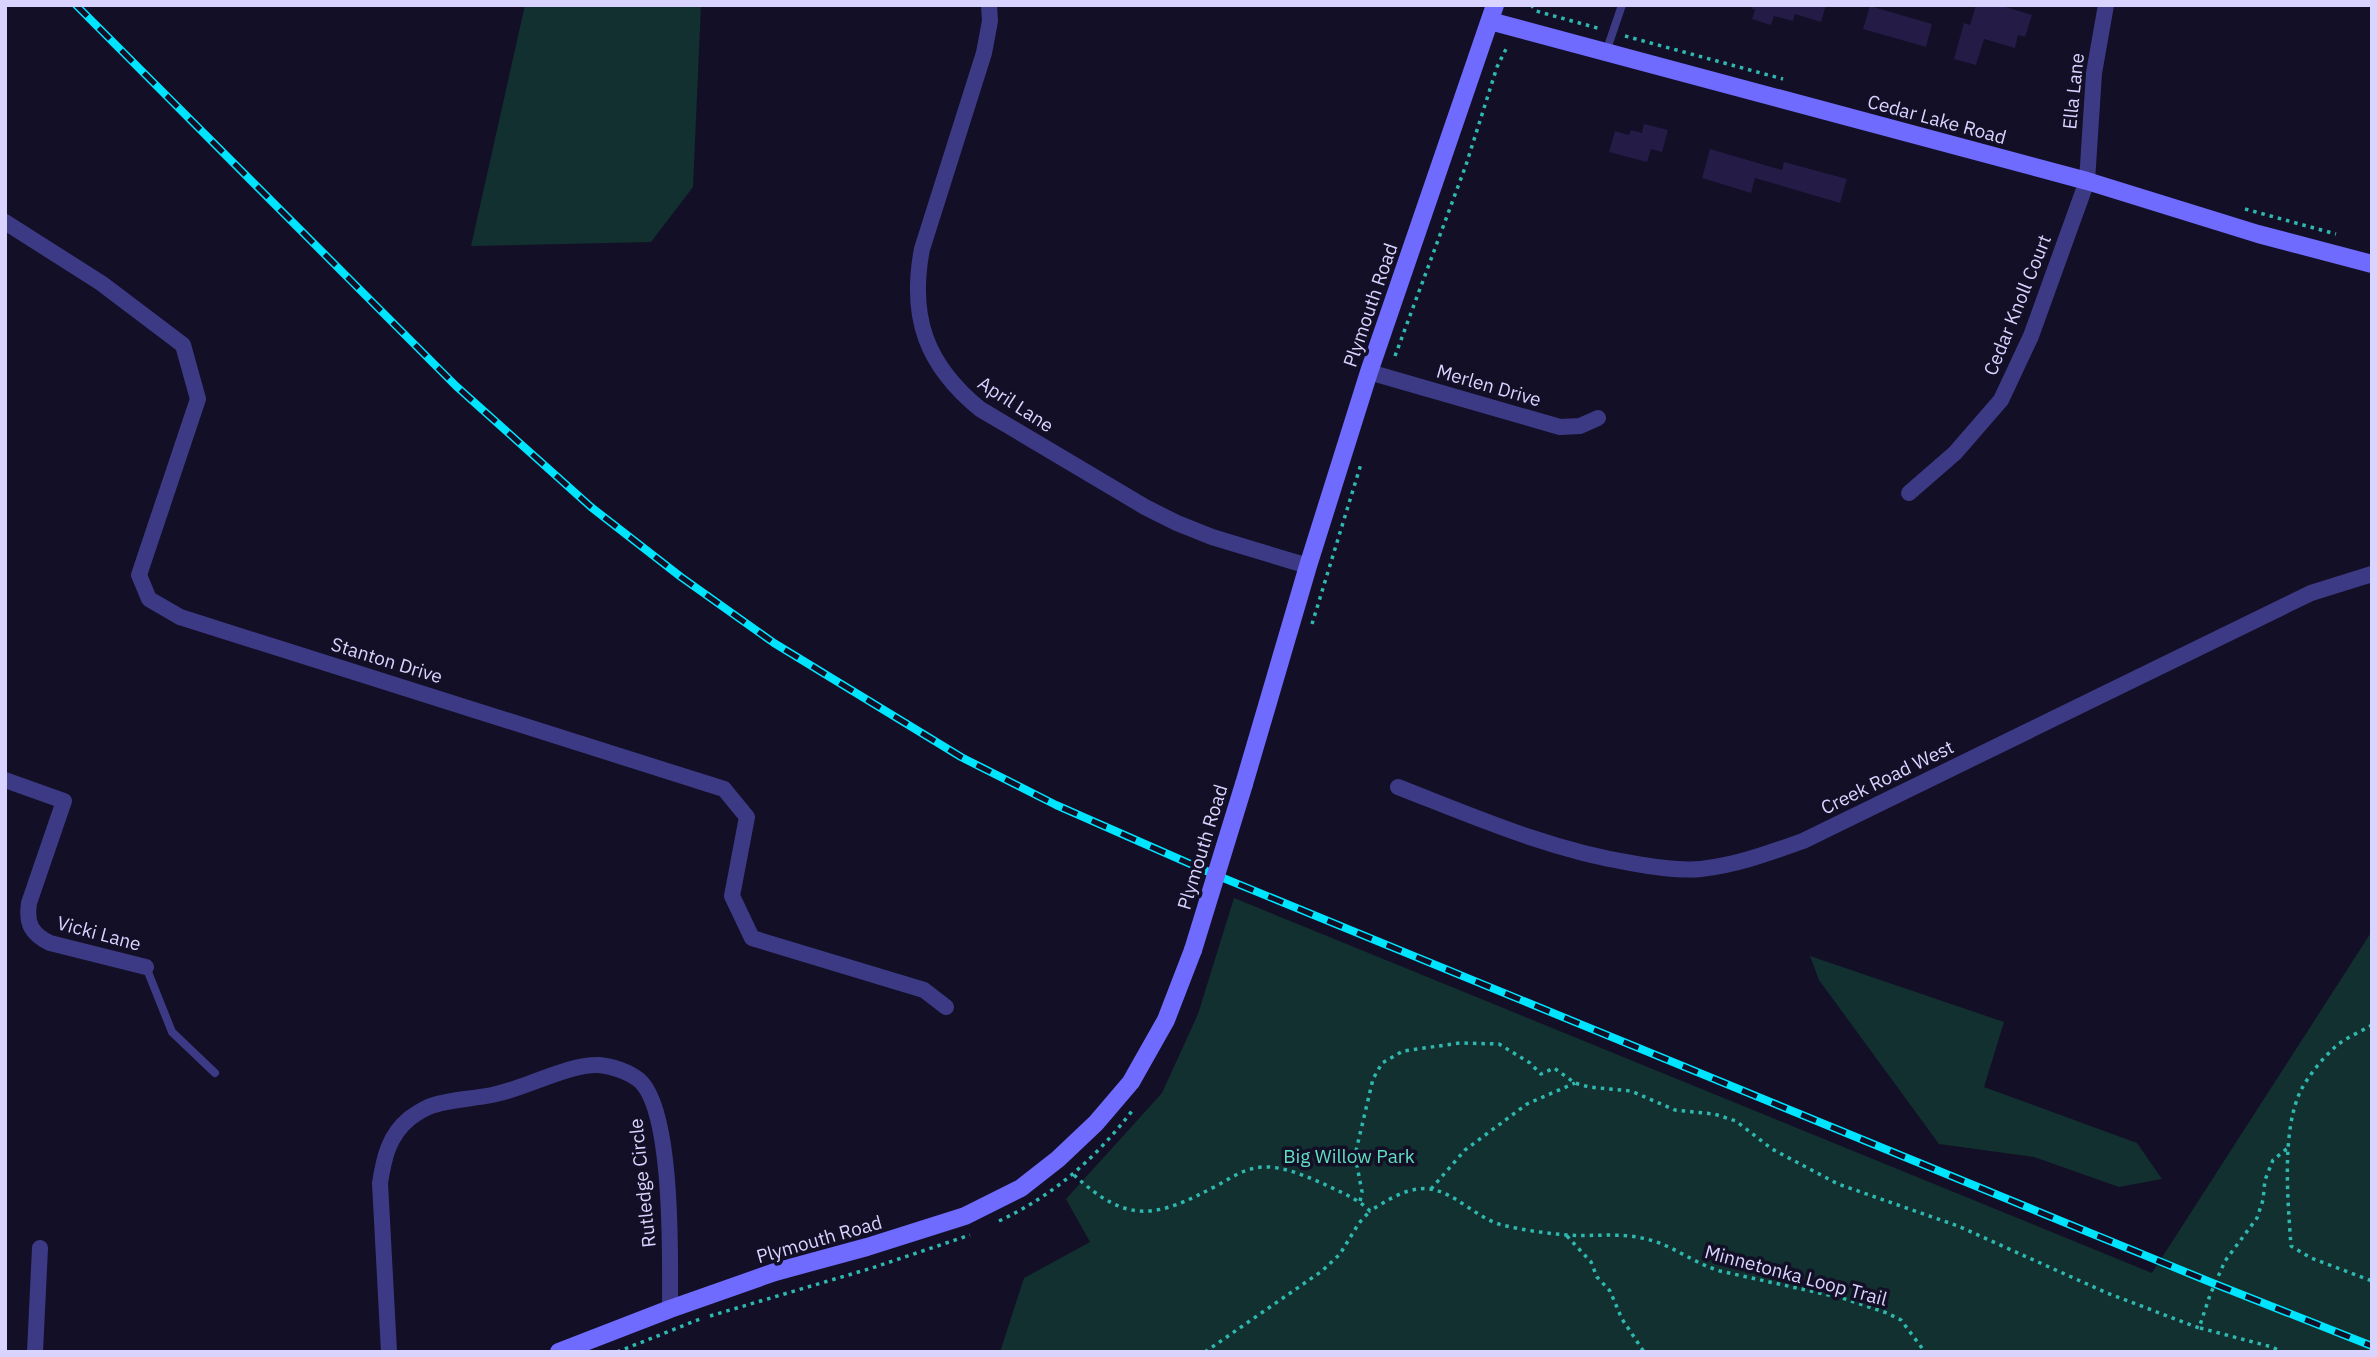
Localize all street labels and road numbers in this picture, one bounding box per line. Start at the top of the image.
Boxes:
street label: Ella Lane [2057,52,2089,130]
street label: Cedar Lake Road [1865,89,2009,149]
street label: Cedar Knoll Court [1978,231,2056,379]
street label: Plymouth Road [1338,240,1402,370]
street label: Merlen Drive [1434,359,1544,411]
street label: April Lane [974,371,1058,437]
street label: Stanton Drive [328,632,446,688]
street label: Creek Road West [1817,734,1957,820]
street label: Plymouth Road [1172,782,1232,912]
street label: Vicki Lane [54,910,144,956]
street label: Rutledge Circle [623,1117,661,1249]
street label: Plymouth Road [753,1210,885,1268]
street label: Minnetonka Loop Trail [1702,1239,1890,1311]

